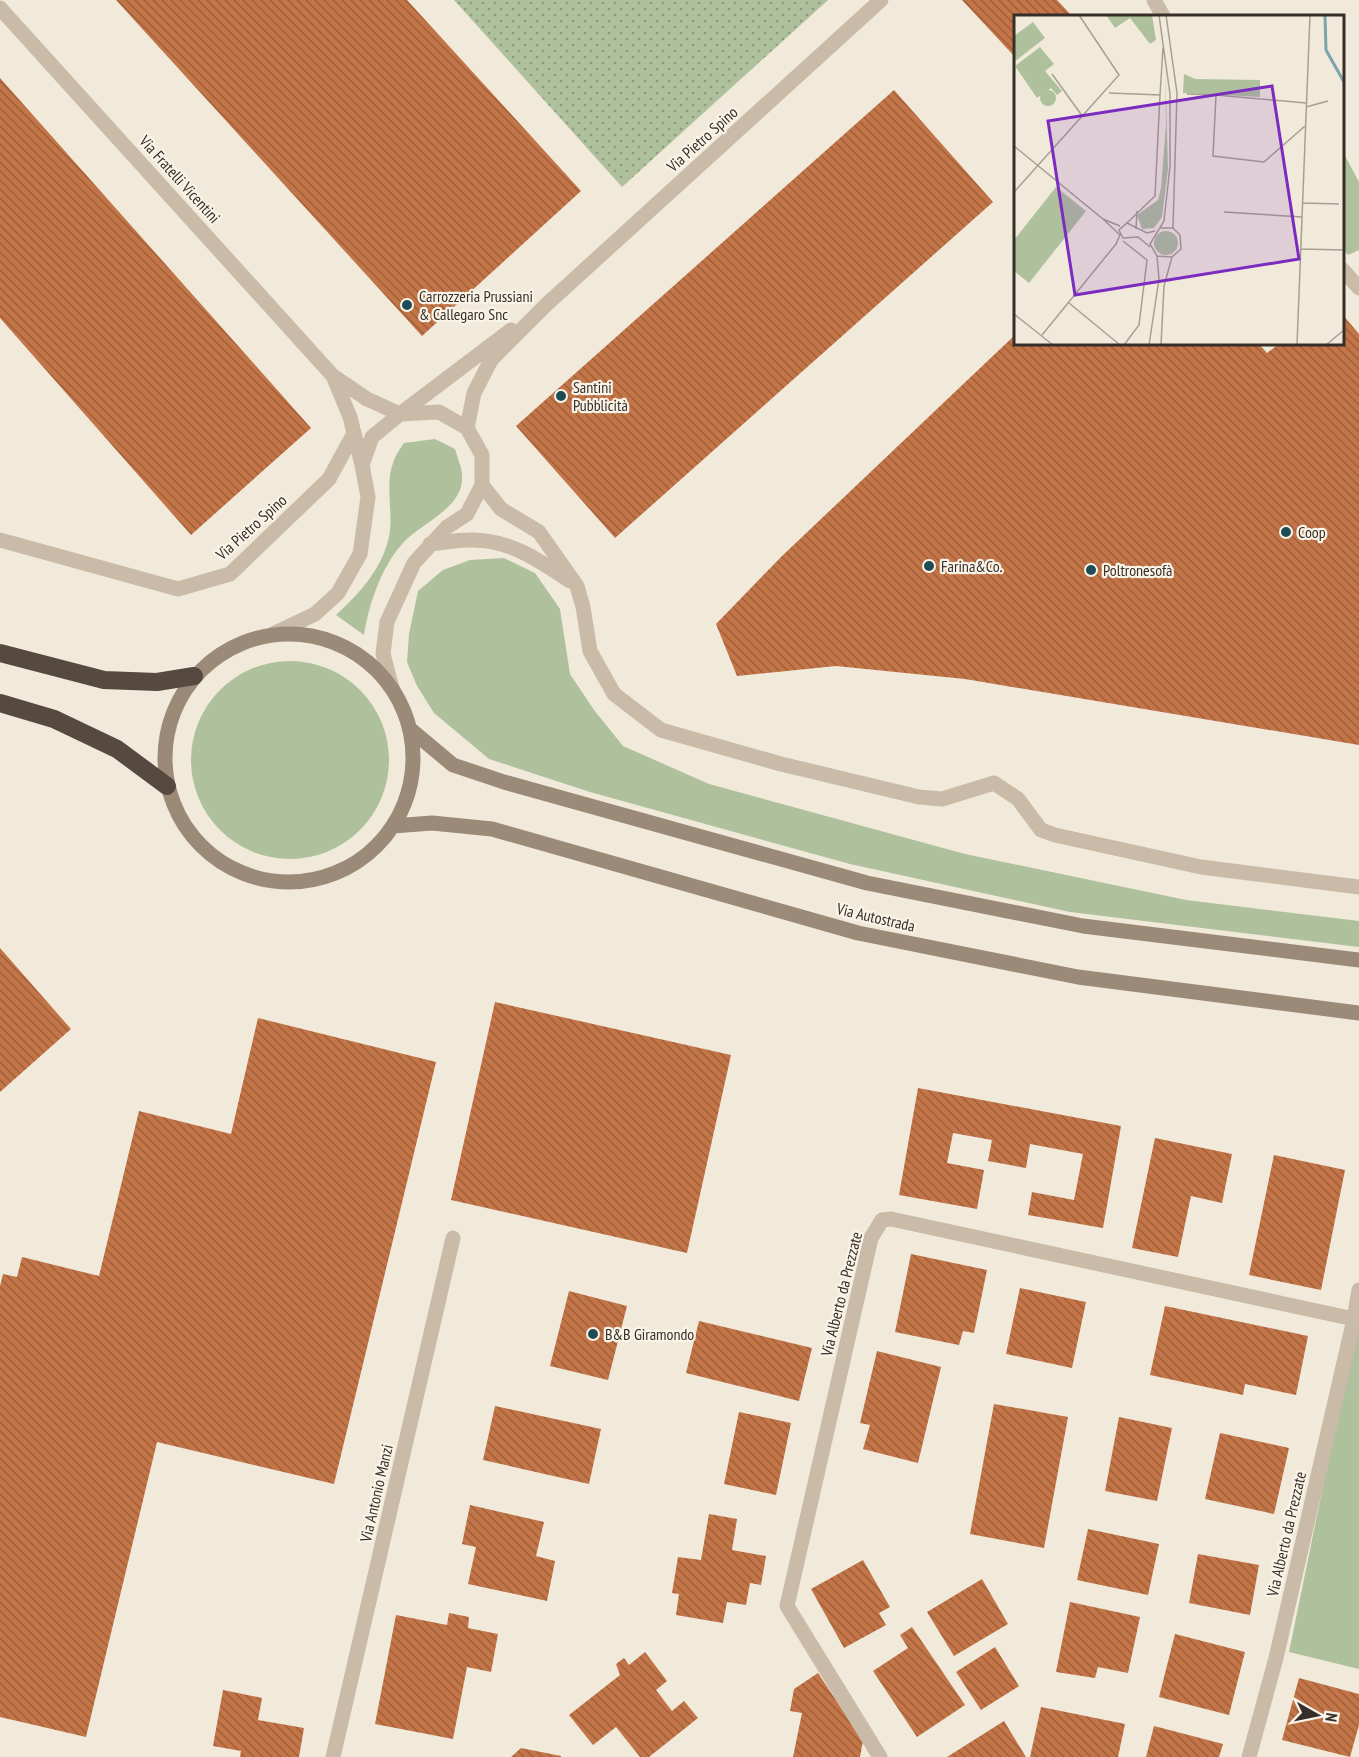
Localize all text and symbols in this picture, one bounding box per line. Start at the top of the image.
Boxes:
inset map [1014,15,1344,345]
street label: Via Pietro Spino [662,102,742,177]
street label: Via Fratelli Vicentini [135,130,225,227]
place label: Carrozzeria Prussiani & Callegaro Snc [419,286,533,324]
marker: Carrozzeria Prussiani & Callegaro Snc [400,298,414,312]
place label: Santini Pubblicità [573,377,628,415]
marker: Santini Pubblicità [554,389,568,403]
street label: Via Pietro Spino [211,490,291,565]
place label: Coop [1298,522,1326,542]
marker: Coop [1279,525,1293,539]
place label: Farina&Co. [941,556,1003,576]
marker: Farina&Co. [922,559,936,573]
place label: Poltronesofà [1103,560,1172,580]
marker: Poltronesofà [1084,563,1098,577]
street label: Via Autostrada [834,898,917,936]
street label: Via Alberto da Prezzate [816,1230,866,1359]
place label: B&B Giramondo [605,1324,694,1344]
marker: B&B Giramondo [586,1327,600,1341]
street label: Via Antonio Manzi [355,1442,397,1545]
street label: Via Alberto da Prezzate [1262,1470,1310,1599]
north arrow [1287,1685,1347,1745]
text: N [1321,1712,1342,1723]

